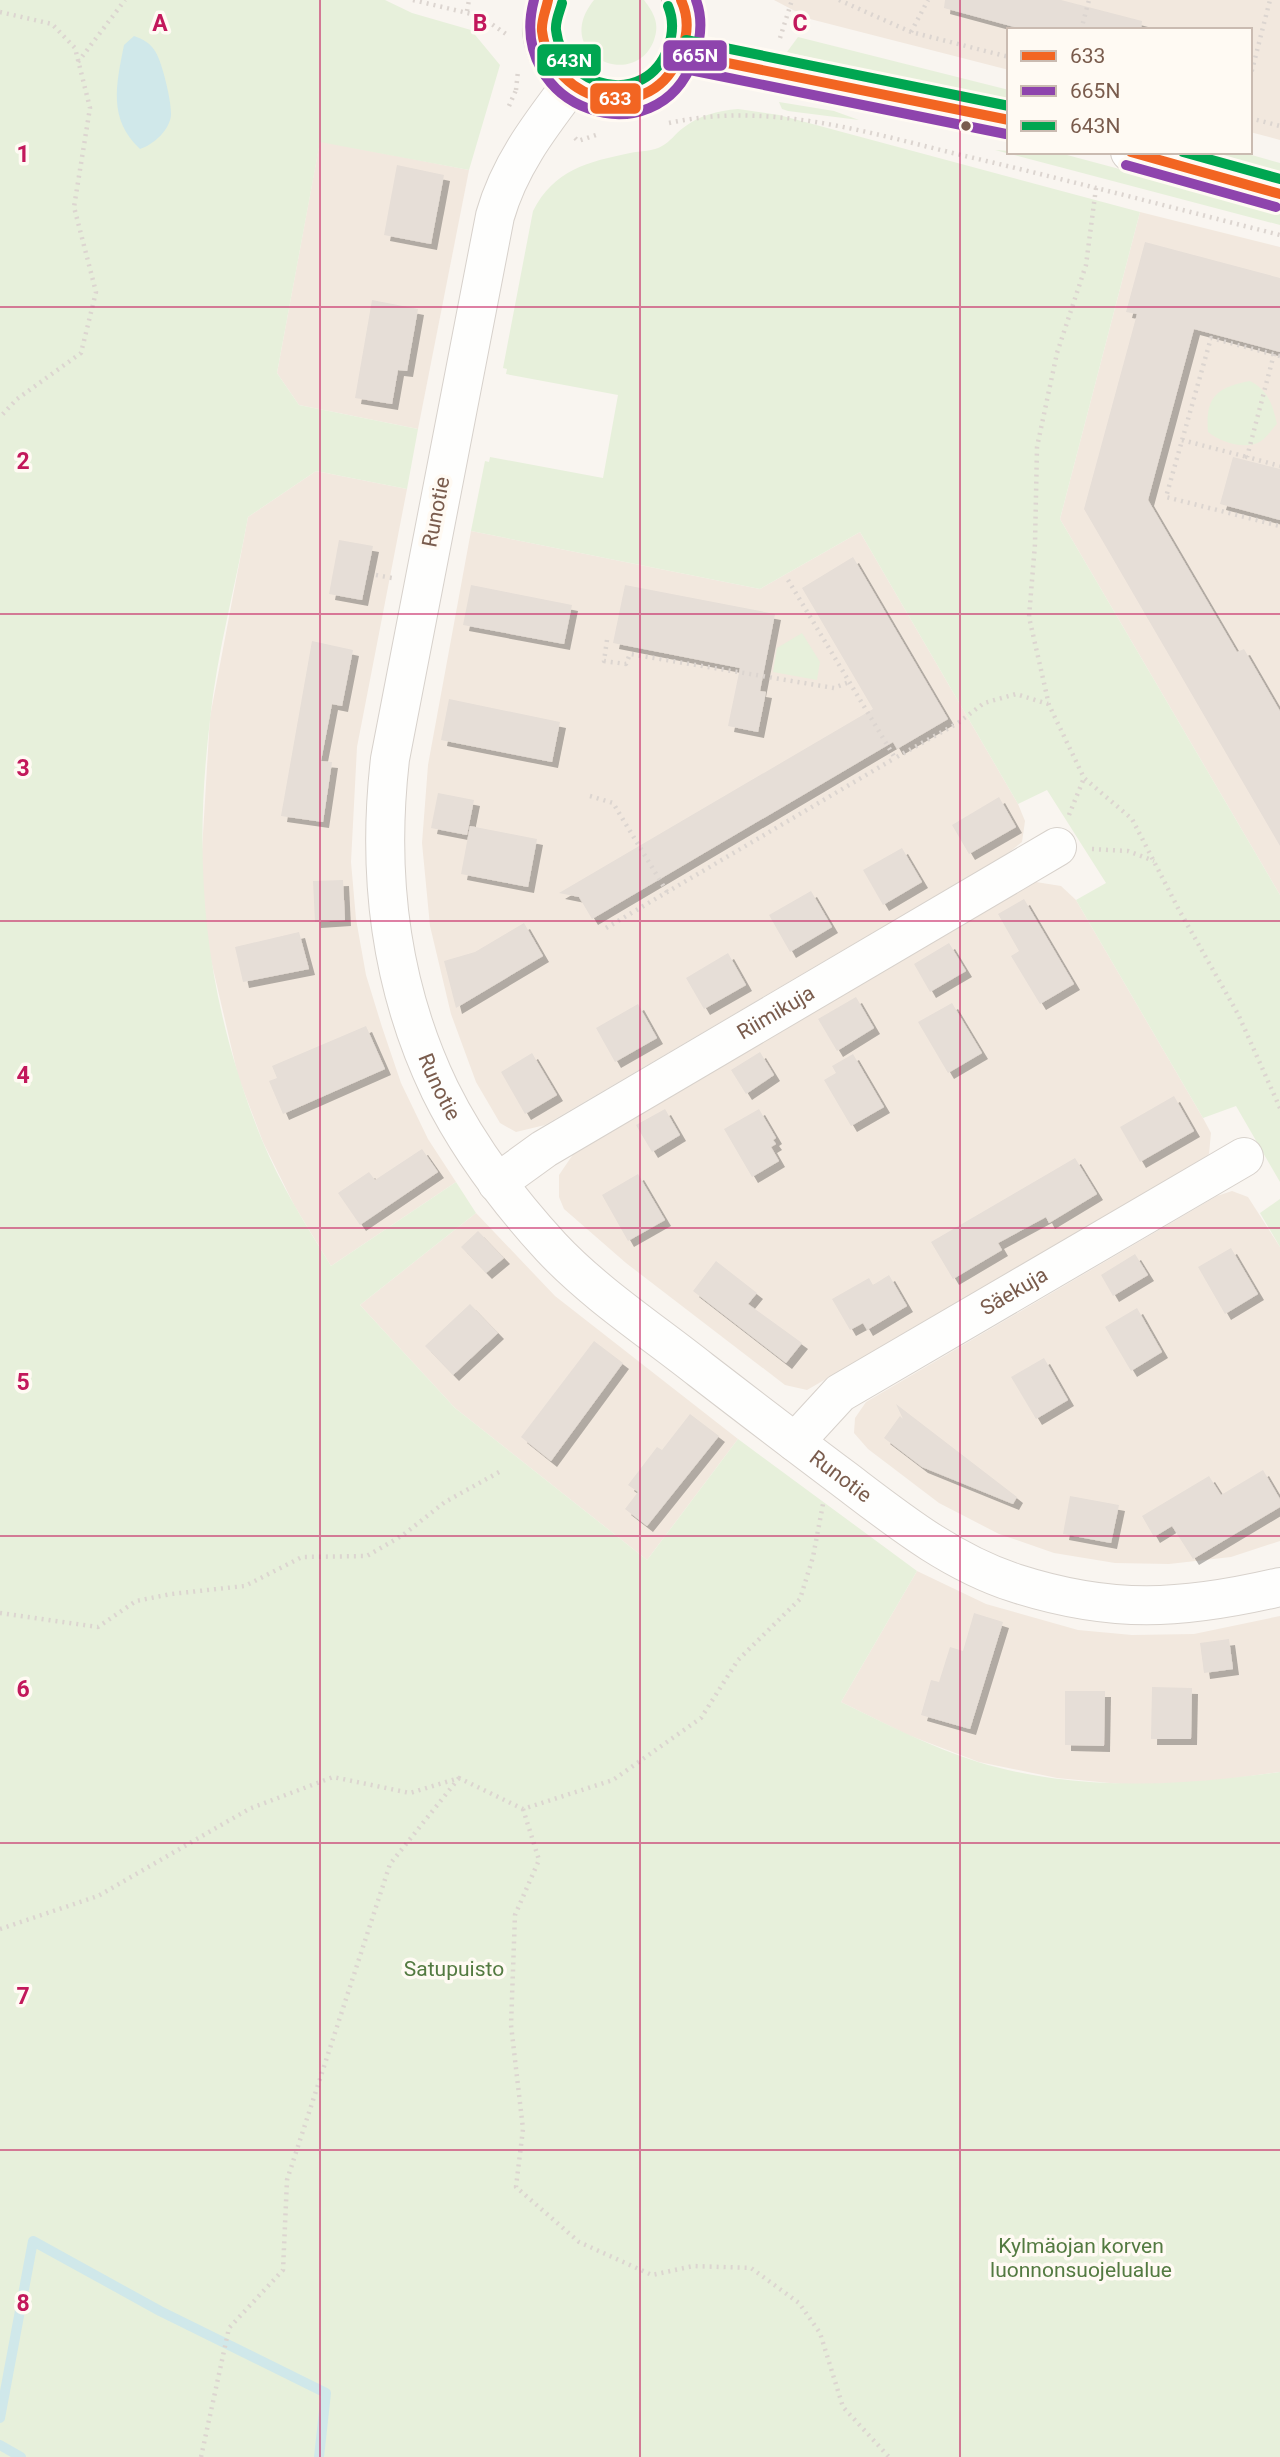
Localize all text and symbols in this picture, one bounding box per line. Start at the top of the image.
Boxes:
text: A [152,10,168,37]
text: B [473,10,487,37]
text: C [792,10,808,37]
legend [1007,28,1252,154]
line badge: 665N [662,39,728,72]
line badge: 643N [536,43,602,77]
text: 665N [672,44,718,67]
text: 633 [1070,44,1105,68]
text: 643N [546,49,592,72]
text: 665N [1070,79,1120,103]
line badge: 633 [589,82,642,115]
text: 633 [599,87,631,110]
text: 643N [1070,114,1120,138]
unlabelled marker [959,119,973,133]
text: 1 [16,141,30,168]
text: 2 [16,448,30,475]
street label: Runotie [417,475,455,549]
text: 3 [16,755,30,782]
street label: Riimikuja [733,981,819,1045]
street label: Runotie [413,1050,466,1124]
text: 4 [16,1062,30,1089]
street label: Säekuja [976,1262,1052,1320]
text: 5 [16,1369,30,1396]
street label: Runotie [805,1445,876,1508]
text: 6 [16,1676,30,1703]
park label: Satupuisto [404,1957,504,1981]
text: 7 [16,1983,30,2010]
park label: Kylmäojan korven luonnonsuojelualue [990,2234,1172,2282]
text: 8 [16,2290,30,2317]

